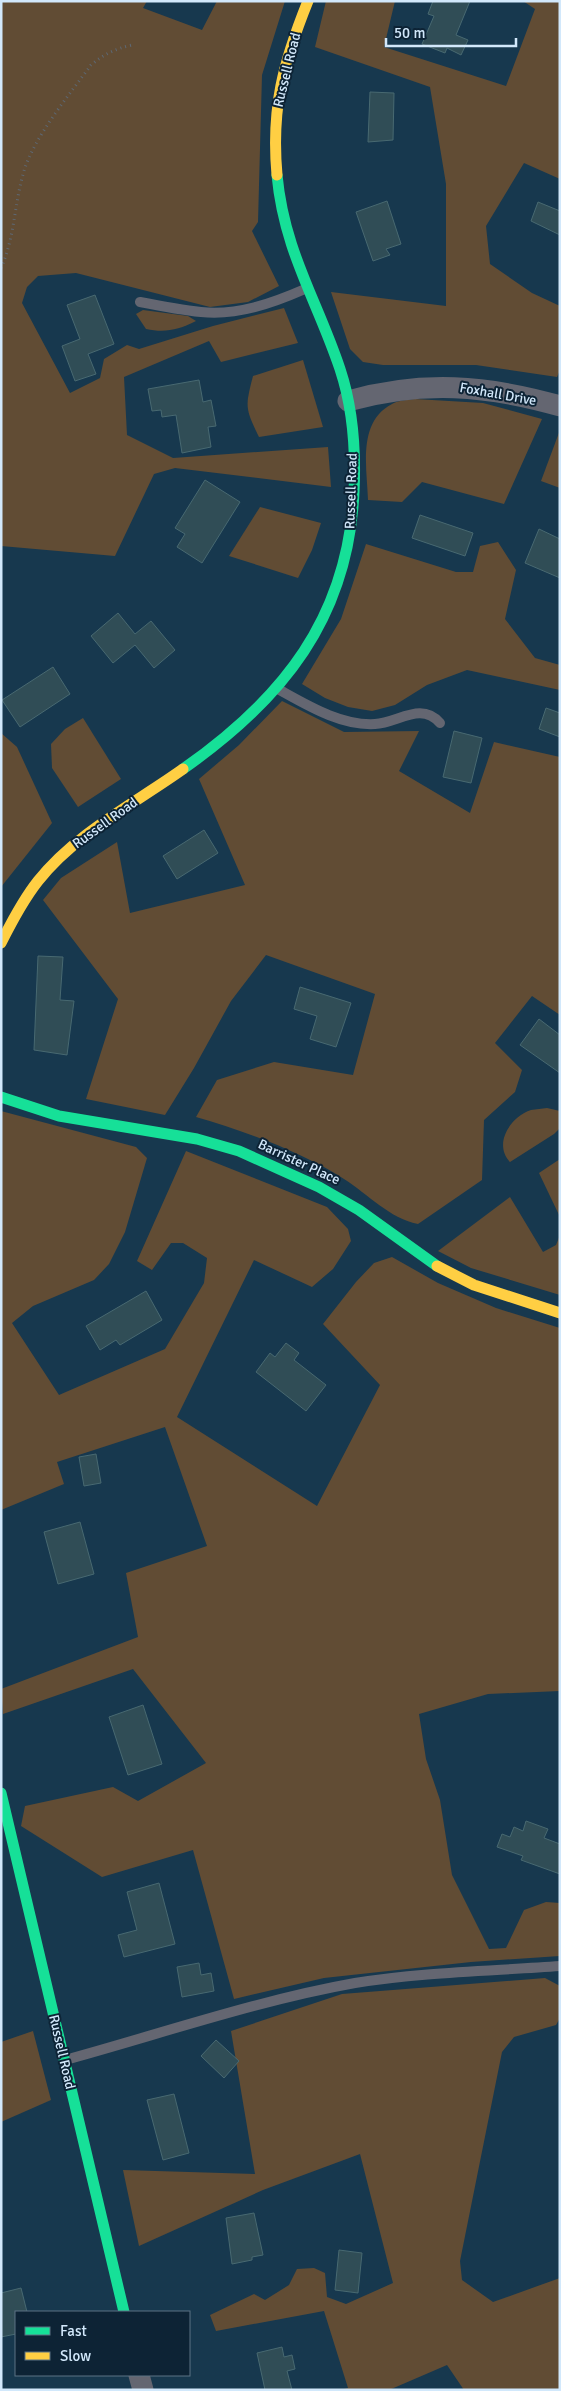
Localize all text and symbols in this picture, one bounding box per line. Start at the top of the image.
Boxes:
scale bar [386,15,516,47]
text: 50 m [394,24,425,42]
street label: Russell Road [270,31,304,109]
street label: Foxhall Drive [458,379,538,409]
street label: Russell Road [341,453,361,529]
street label: Russell Road [69,794,141,852]
street label: Barrister Place [255,1136,343,1188]
street label: Russell Road [45,2013,79,2091]
legend [15,2311,190,2376]
text: Fast [60,2322,87,2340]
text: Slow [60,2347,91,2365]

